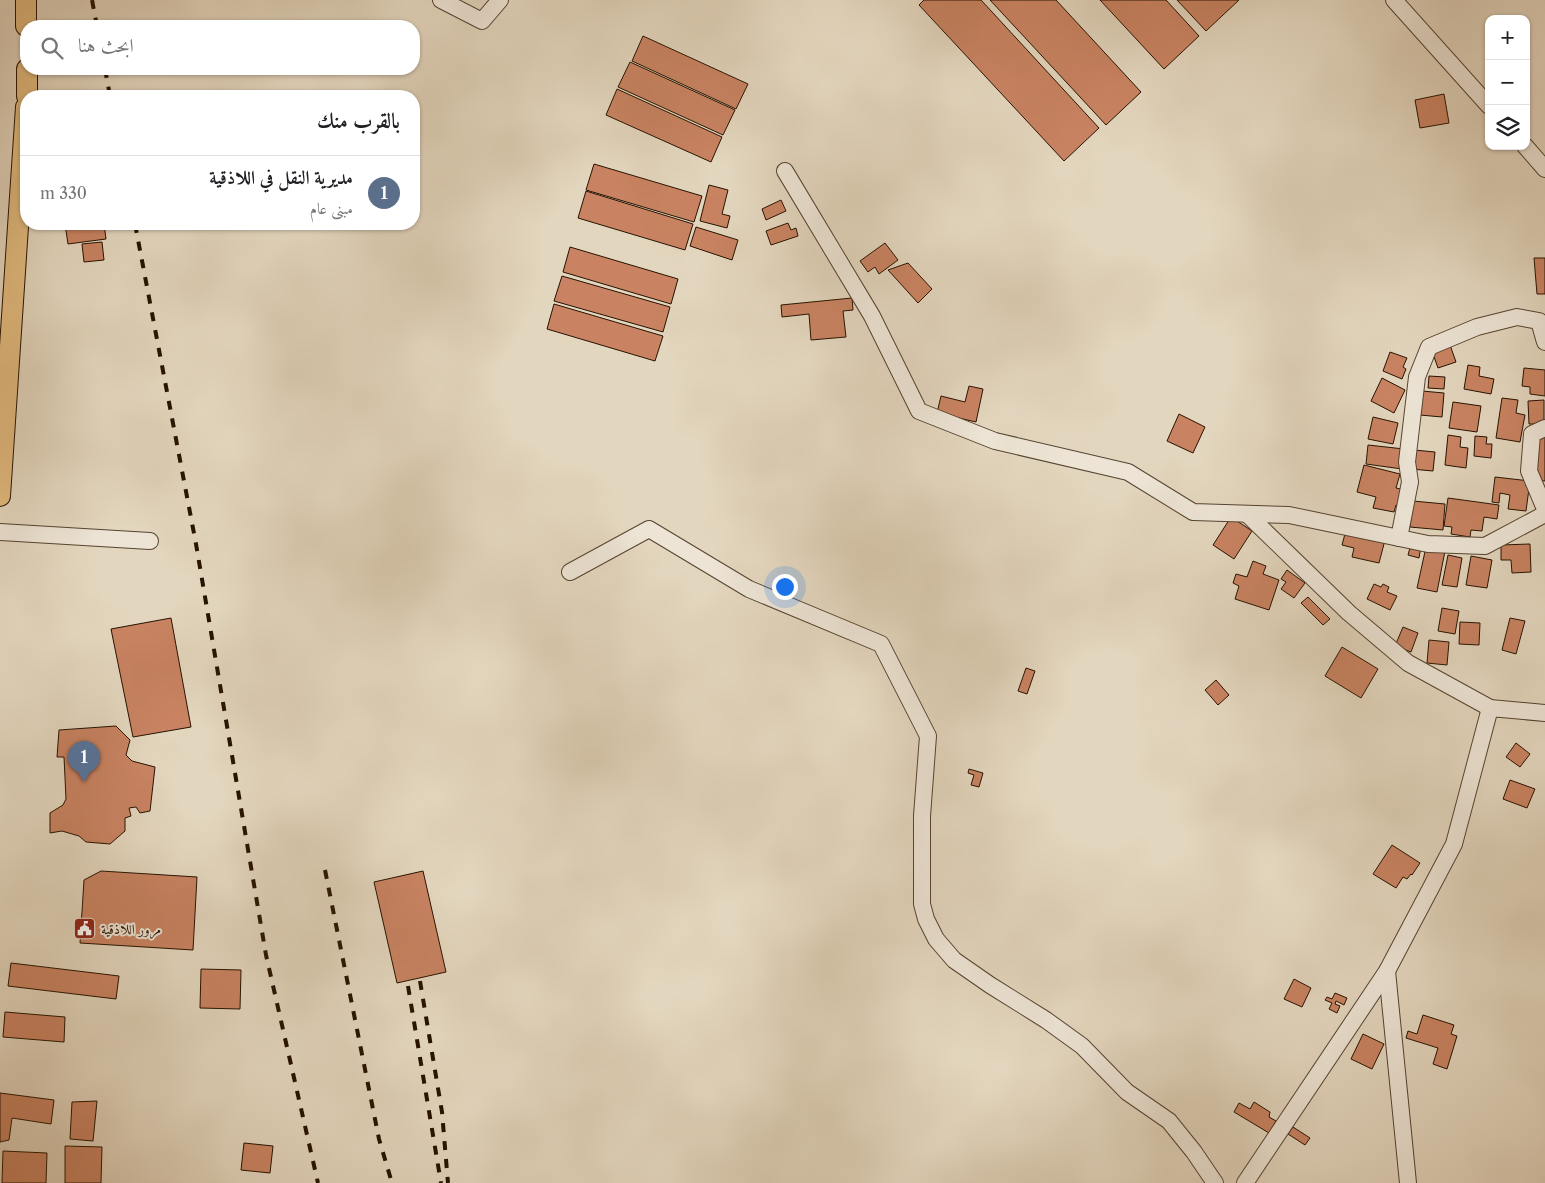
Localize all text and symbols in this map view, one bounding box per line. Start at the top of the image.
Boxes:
map controls [1485,15,1530,150]
button: + [1485,15,1530,60]
search box [20,20,420,75]
icon: search [38,34,66,62]
text: ابحث هنا [78,34,134,57]
button: − [1485,60,1530,105]
button: layers [1485,105,1530,150]
text: بالقرب منك [317,108,400,133]
text: مديرية النقل في اللاذقية [209,166,353,189]
text: 330 m [40,183,87,203]
text: 1 [380,183,388,203]
text: مبنى عام [310,198,353,218]
your location [772,574,798,600]
pin: 1 [68,741,100,782]
public building icon: مرور اللاذقية [73,917,97,941]
place label: مرور اللاذقية [101,920,161,939]

